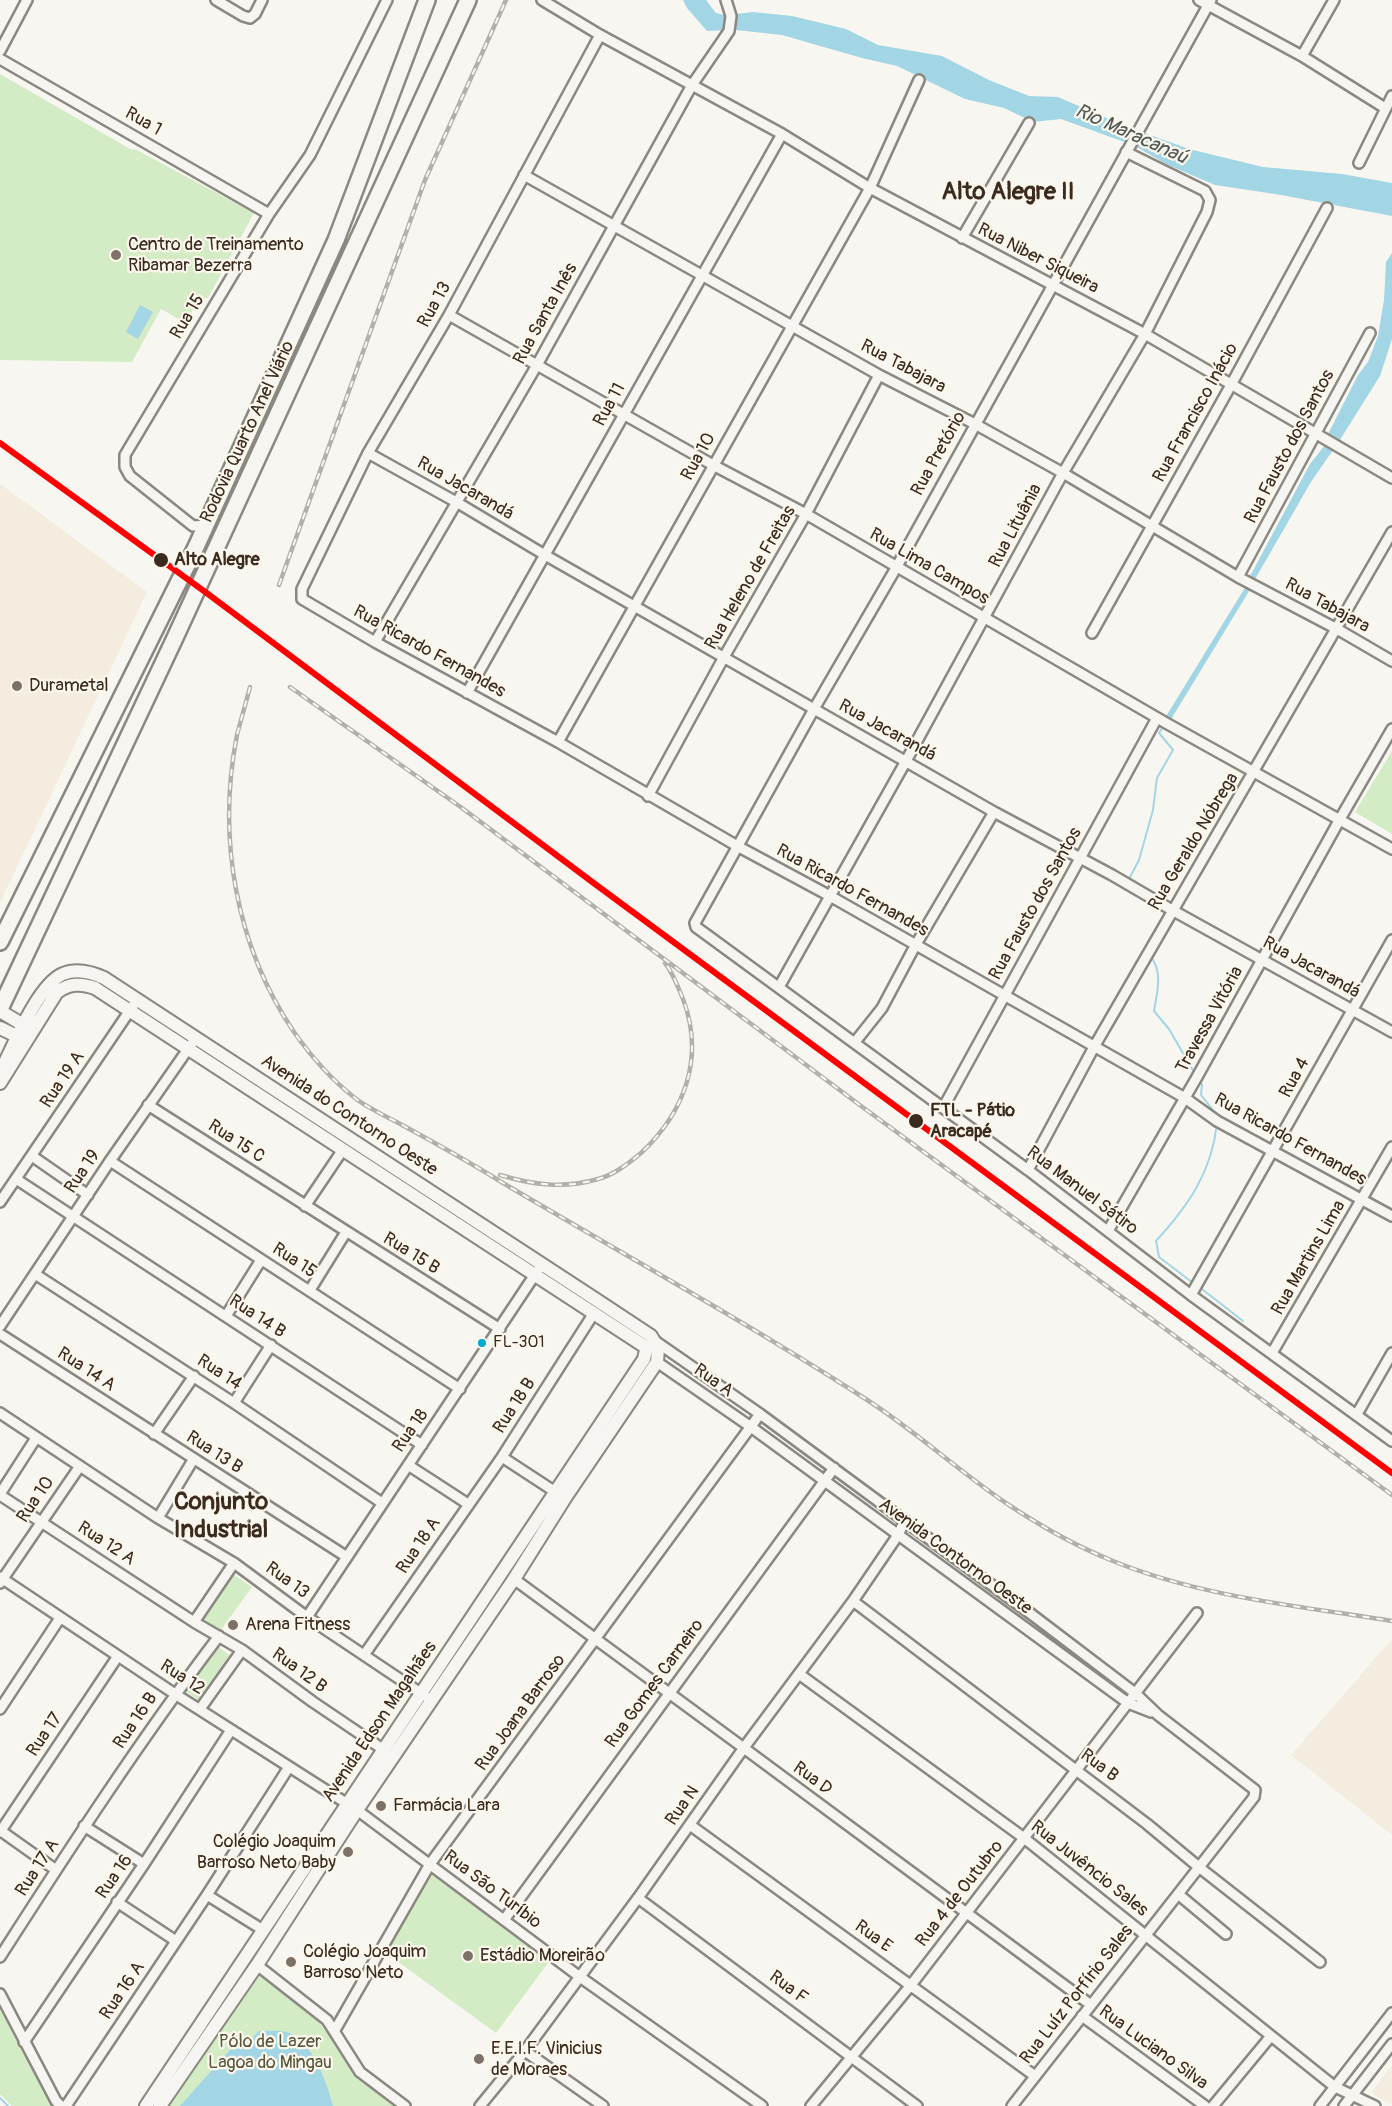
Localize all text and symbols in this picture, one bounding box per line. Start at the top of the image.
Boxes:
water label: Rio Maracanaú [1071,100,1191,170]
street label: Rua 1 [121,103,165,141]
district label: Alto Alegre II [942,179,1074,207]
street label: Rua Niber Siqueira [974,219,1102,299]
place label: Centro de Treinamento Ribamar Bezerra [128,234,304,276]
marker: Centro de Treinamento Ribamar Bezerra [109,248,123,262]
street label: Rua Santa Inês [509,260,583,368]
street label: Rua 13 [414,278,456,332]
street label: Rua 15 [166,291,210,343]
street label: Rua Tabajara [857,336,949,398]
street label: Rodovia Quarto Anel Viário [196,338,300,526]
street label: Rua Francisco Inácio [1149,340,1243,486]
street label: Rua Fausto dos Santos [1240,367,1340,527]
street label: Rua 11 [589,380,631,430]
street label: Rua Pretório [907,408,971,500]
street label: Rua 10 [677,429,721,485]
street label: Rua Jacarandá [413,453,517,525]
street label: Rua Lituânia [985,481,1047,571]
street label: Rua Heleno de Freitas [701,502,801,654]
street label: Rua Lima Campos [865,524,993,610]
place label: Alto Alegre [174,549,260,571]
marker: Alto Alegre [152,551,170,569]
street label: Rua Tabajara [1281,574,1373,638]
street label: Rua Ricardo Fernandes [349,601,509,703]
place label: Durametal [29,675,109,697]
marker: Durametal [10,679,24,693]
street label: Rua Jacarandá [835,695,939,767]
street label: Rua Geraldo Nóbrega [1144,769,1244,915]
street label: Rua Fausto dos Santos [985,824,1087,984]
street label: Rua Ricardo Fernandes [772,840,932,942]
street label: Rua Jacarandá [1259,932,1363,1004]
street label: Travessa Vitória [1172,963,1248,1077]
street label: Rua 19 A [36,1048,90,1112]
street label: Avenida do Contorno Oeste [257,1051,441,1181]
street label: Rua 4 [1275,1054,1315,1102]
street label: Rua Ricardo Fernandes [1210,1089,1370,1191]
place label: FTL - Pátio Aracapé [930,1100,1015,1142]
marker: FTL - Pátio Aracapé [907,1112,925,1130]
street label: Rua 15 C [203,1116,269,1168]
street label: Rua Manuel Sátiro [1022,1142,1142,1240]
street label: Rua 19 [61,1146,105,1198]
street label: Rua Martins Lima [1267,1197,1351,1319]
street label: Rua 15 B [379,1228,443,1280]
street label: Rua 15 [268,1239,320,1283]
street label: Rua 14 B [225,1291,289,1343]
place label: FL-301 [493,1333,545,1353]
marker: FL-301 [476,1337,488,1349]
street label: Rua 14 A [53,1343,119,1397]
street label: Rua 14 [192,1351,246,1395]
street label: Rua A [689,1360,737,1402]
street label: Rua 18 B [489,1374,541,1438]
street label: Rua 18 [388,1405,434,1457]
street label: Rua 13 B [182,1427,246,1479]
street label: Rua 10 [13,1473,59,1527]
district label: Conjunto Industrial [174,1489,268,1545]
street label: Avenida Contorno Oeste [874,1494,1036,1620]
street label: Rua 18 A [392,1514,446,1578]
street label: Rua 12 A [73,1517,139,1571]
street label: Rua 13 [261,1558,313,1604]
place label: Arena Fitness [245,1614,350,1636]
street label: Rua Gomes Carneiro [601,1616,709,1752]
marker: Arena Fitness [226,1618,240,1632]
street label: Avenida Edson Magalhães [318,1638,442,1806]
street label: Rua 12 B [267,1644,331,1698]
street label: Rua Joana Barroso [471,1651,571,1775]
street label: Rua 12 [156,1656,208,1700]
street label: Rua 16 B [109,1689,163,1753]
street label: Rua 17 [23,1709,67,1761]
street label: Rua B [1076,1745,1122,1787]
street label: Rua D [788,1758,836,1800]
street label: Rua N [662,1782,704,1830]
place label: Farmácia Lara [393,1795,500,1817]
marker: Farmácia Lara [374,1799,388,1813]
street label: Rua Juvêncio Sales [1026,1816,1152,1922]
place label: Colégio Joaquim Barroso Neto Baby [197,1831,336,1874]
street label: Rua 17 A [12,1835,64,1901]
street label: Rua 4 de Outubro [912,1836,1008,1952]
marker: Colégio Joaquim Barroso Neto Baby [341,1845,355,1859]
street label: Rua São Turíbio [439,1846,545,1934]
street label: Rua 16 [92,1851,138,1903]
street label: Rua E [850,1916,896,1958]
street label: Rua Luíz Porfírio Sales [1016,1921,1138,2069]
place label: Colégio Joaquim Barroso Neto [303,1941,426,1984]
place label: Estádio Moreirão [480,1945,605,1967]
marker: Estádio Moreirão [461,1949,475,1963]
marker: Colégio Joaquim Barroso Neto [284,1955,298,1969]
street label: Rua 16 A [96,1958,150,2024]
street label: Rua F [764,1967,812,2009]
street label: Rua Luciano Silva [1094,2001,1212,2095]
park label: Pólo de Lazer Lagoa do Mingau [208,2031,332,2074]
place label: E.E.I.F. Vinicius de Moraes [491,2038,602,2080]
marker: E.E.I.F. Vinicius de Moraes [472,2052,486,2066]

